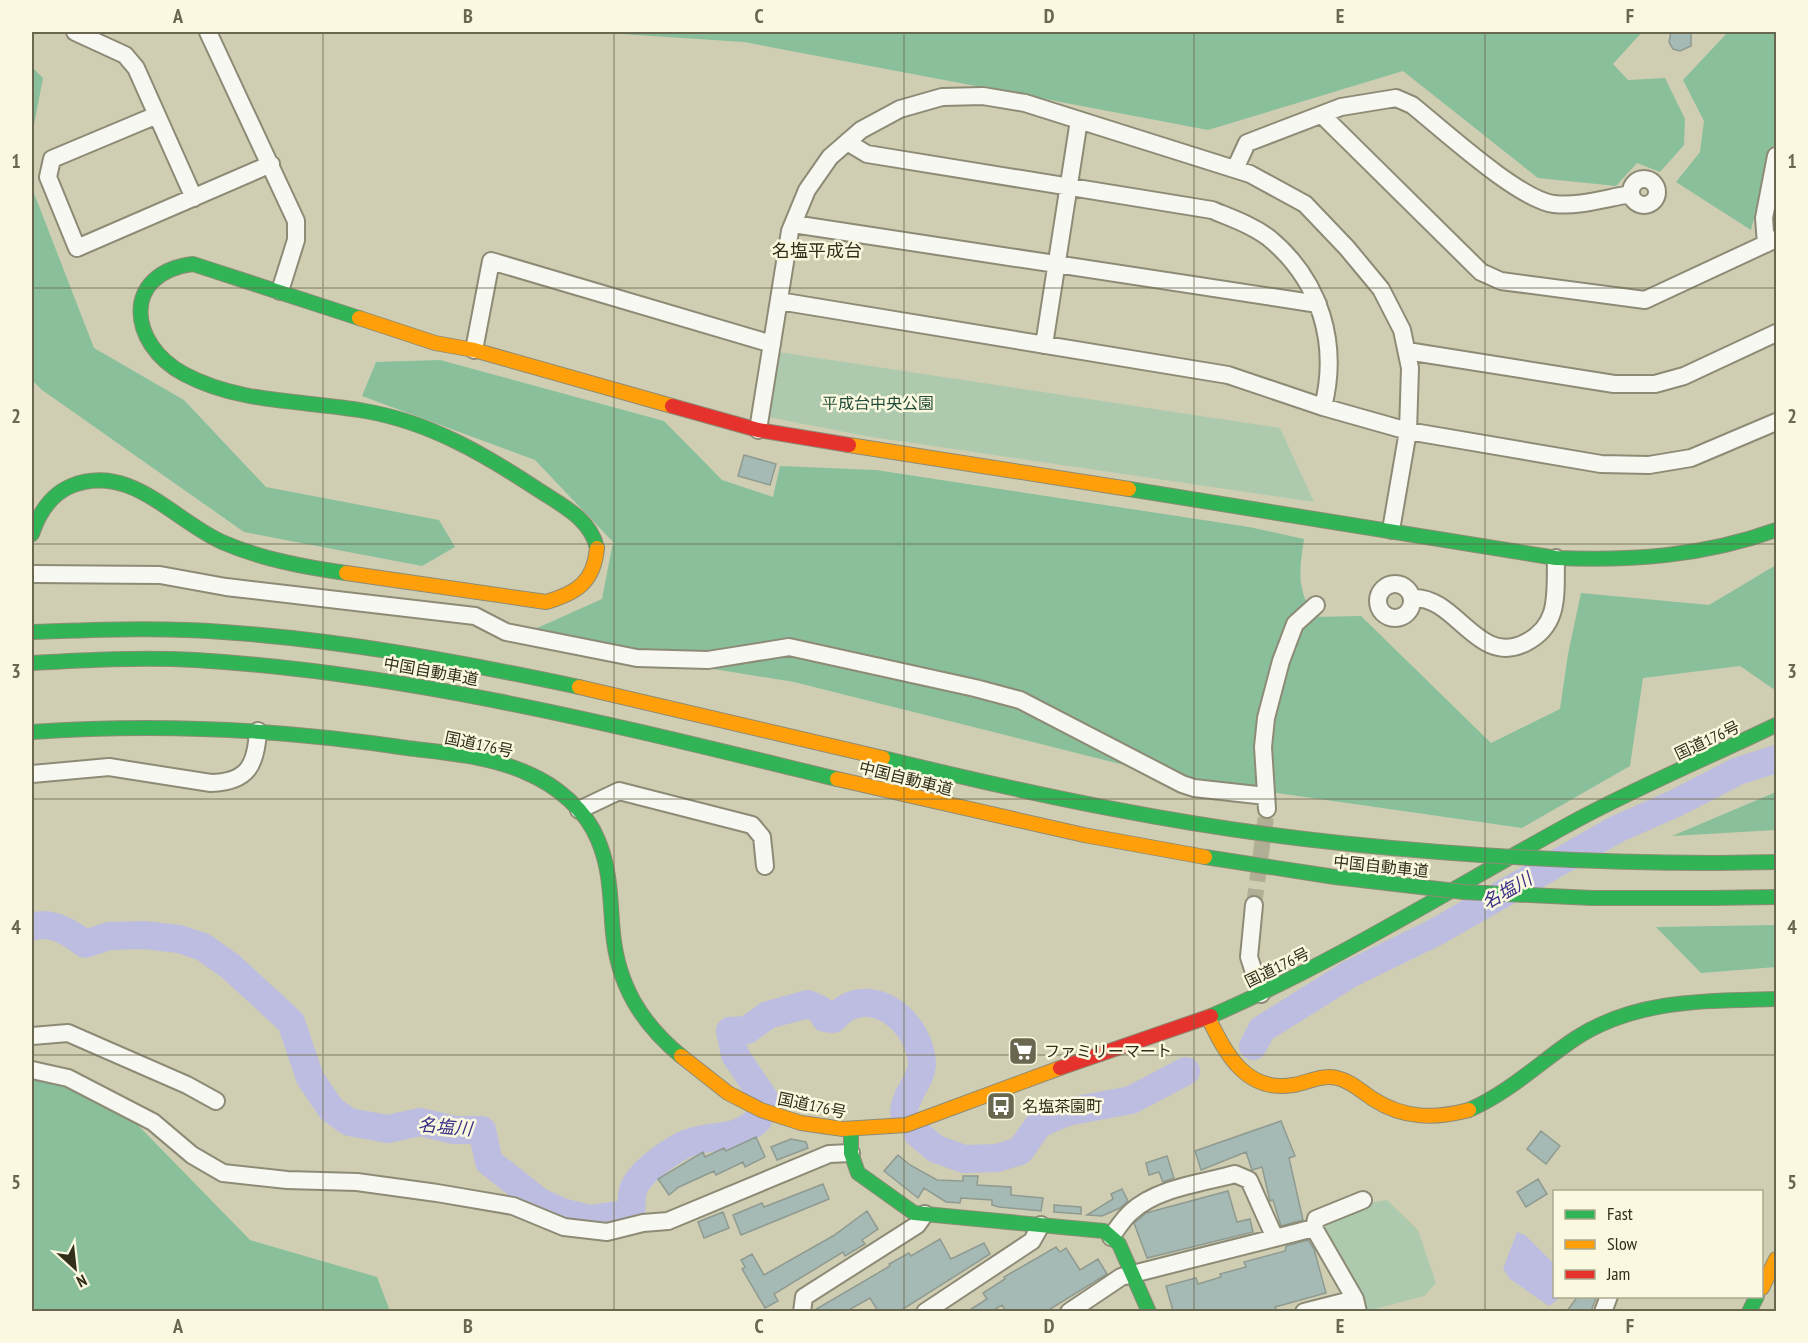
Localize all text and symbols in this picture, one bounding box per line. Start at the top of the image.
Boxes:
text: A [172,3,184,29]
text: B [463,3,473,29]
text: C [754,3,764,29]
text: D [1044,3,1055,29]
text: E [1336,3,1344,29]
text: F [1626,3,1634,29]
text: 1 [11,148,21,174]
text: 1 [1787,148,1797,174]
district label: 名塩平成台 [772,239,862,262]
park label: 平成台中央公園 [822,393,934,413]
text: 2 [11,403,21,429]
text: 2 [1787,403,1797,429]
street label: 中国自動車道 [382,653,480,689]
text: 3 [11,658,21,684]
text: 3 [1787,658,1797,684]
street label: 国道176号 [1671,716,1743,764]
street label: 国道176号 [443,727,515,761]
street label: 中国自動車道 [857,757,955,799]
street label: 中国自動車道 [1332,851,1430,881]
water label: 名塩川 [1478,866,1538,914]
text: 4 [11,914,21,940]
text: 4 [1787,914,1797,940]
street label: 国道176号 [1241,943,1313,991]
supermarket icon: ファミリーマート [1007,1035,1039,1067]
place label: ファミリーマート [1044,1041,1172,1061]
street label: 国道176号 [776,1088,848,1122]
bus stop icon: 名塩茶園町 [985,1090,1017,1122]
place label: 名塩茶園町 [1022,1096,1102,1116]
water label: 名塩川 [417,1113,475,1140]
text: 5 [11,1169,21,1195]
text: 5 [1787,1169,1797,1195]
legend [1553,1190,1763,1298]
text: Fast [1607,1202,1633,1225]
text: Slow [1607,1232,1638,1255]
north arrow [45,1238,105,1298]
text: Jam [1606,1262,1630,1285]
text: N [73,1270,90,1292]
text: A [172,1313,184,1339]
text: B [463,1313,473,1339]
text: C [754,1313,764,1339]
text: D [1044,1313,1055,1339]
text: E [1336,1313,1344,1339]
text: F [1626,1313,1634,1339]

